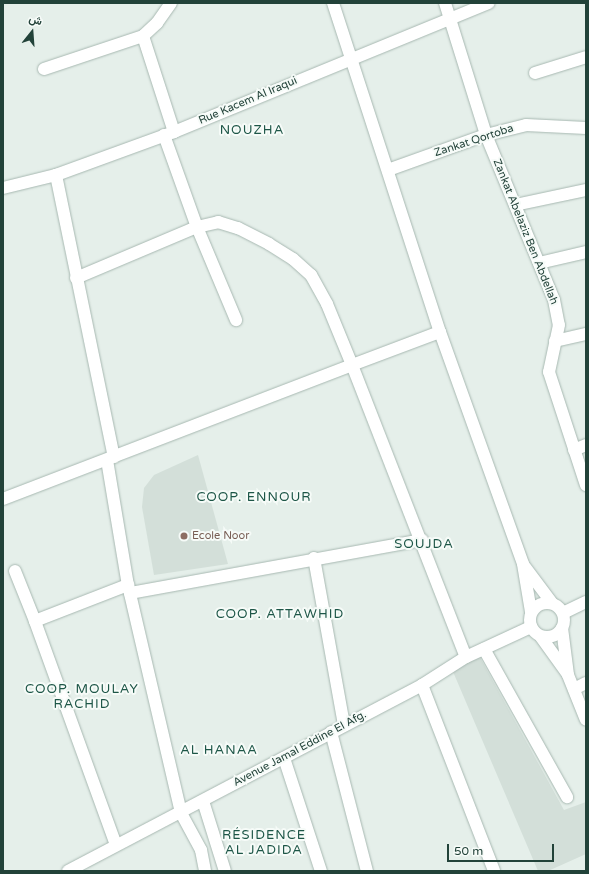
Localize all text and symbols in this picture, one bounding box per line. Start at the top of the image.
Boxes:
north arrow [12,12,52,52]
text: ش [27,12,44,28]
street label: Rue Kacem Al Iraqui [197,74,299,128]
district label: NOUZHA [220,122,284,138]
street label: Zankat Qortoba [433,122,515,160]
street label: Zankat Abelaziz Ben Abdellah [490,157,560,307]
district label: COOP. ENNOUR [196,489,312,505]
place label: Ecole Noor [192,529,249,543]
marker: Ecole Noor [179,531,189,541]
district label: SOUJDA [394,536,454,552]
district label: COOP. ATTAWHID [216,606,344,622]
district label: COOP. MOULAY RACHID [25,682,139,713]
street label: Avenue Jamal Eddine El Afg. [231,708,369,790]
district label: AL HANAA [180,742,258,758]
district label: RÉSIDENCE AL JADIDA [222,828,306,859]
scale bar [449,836,556,862]
text: 50 m [454,844,483,858]

